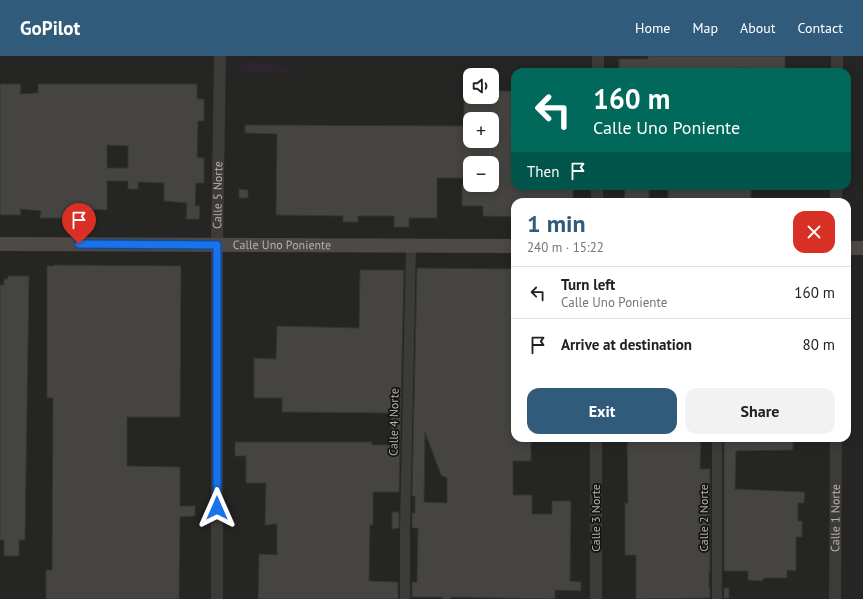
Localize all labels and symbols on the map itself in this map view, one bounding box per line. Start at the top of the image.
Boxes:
street label: Calle 5 Norte [209,161,225,229]
pin [62,203,96,244]
street label: Calle Uno Poniente [233,237,331,252]
street label: Calle 4 Norte [385,388,402,456]
street label: Calle 3 Norte [588,484,603,552]
street label: Calle 2 Norte [696,484,711,552]
street label: Calle 1 Norte [827,484,843,552]
position arrow [196,487,238,529]

